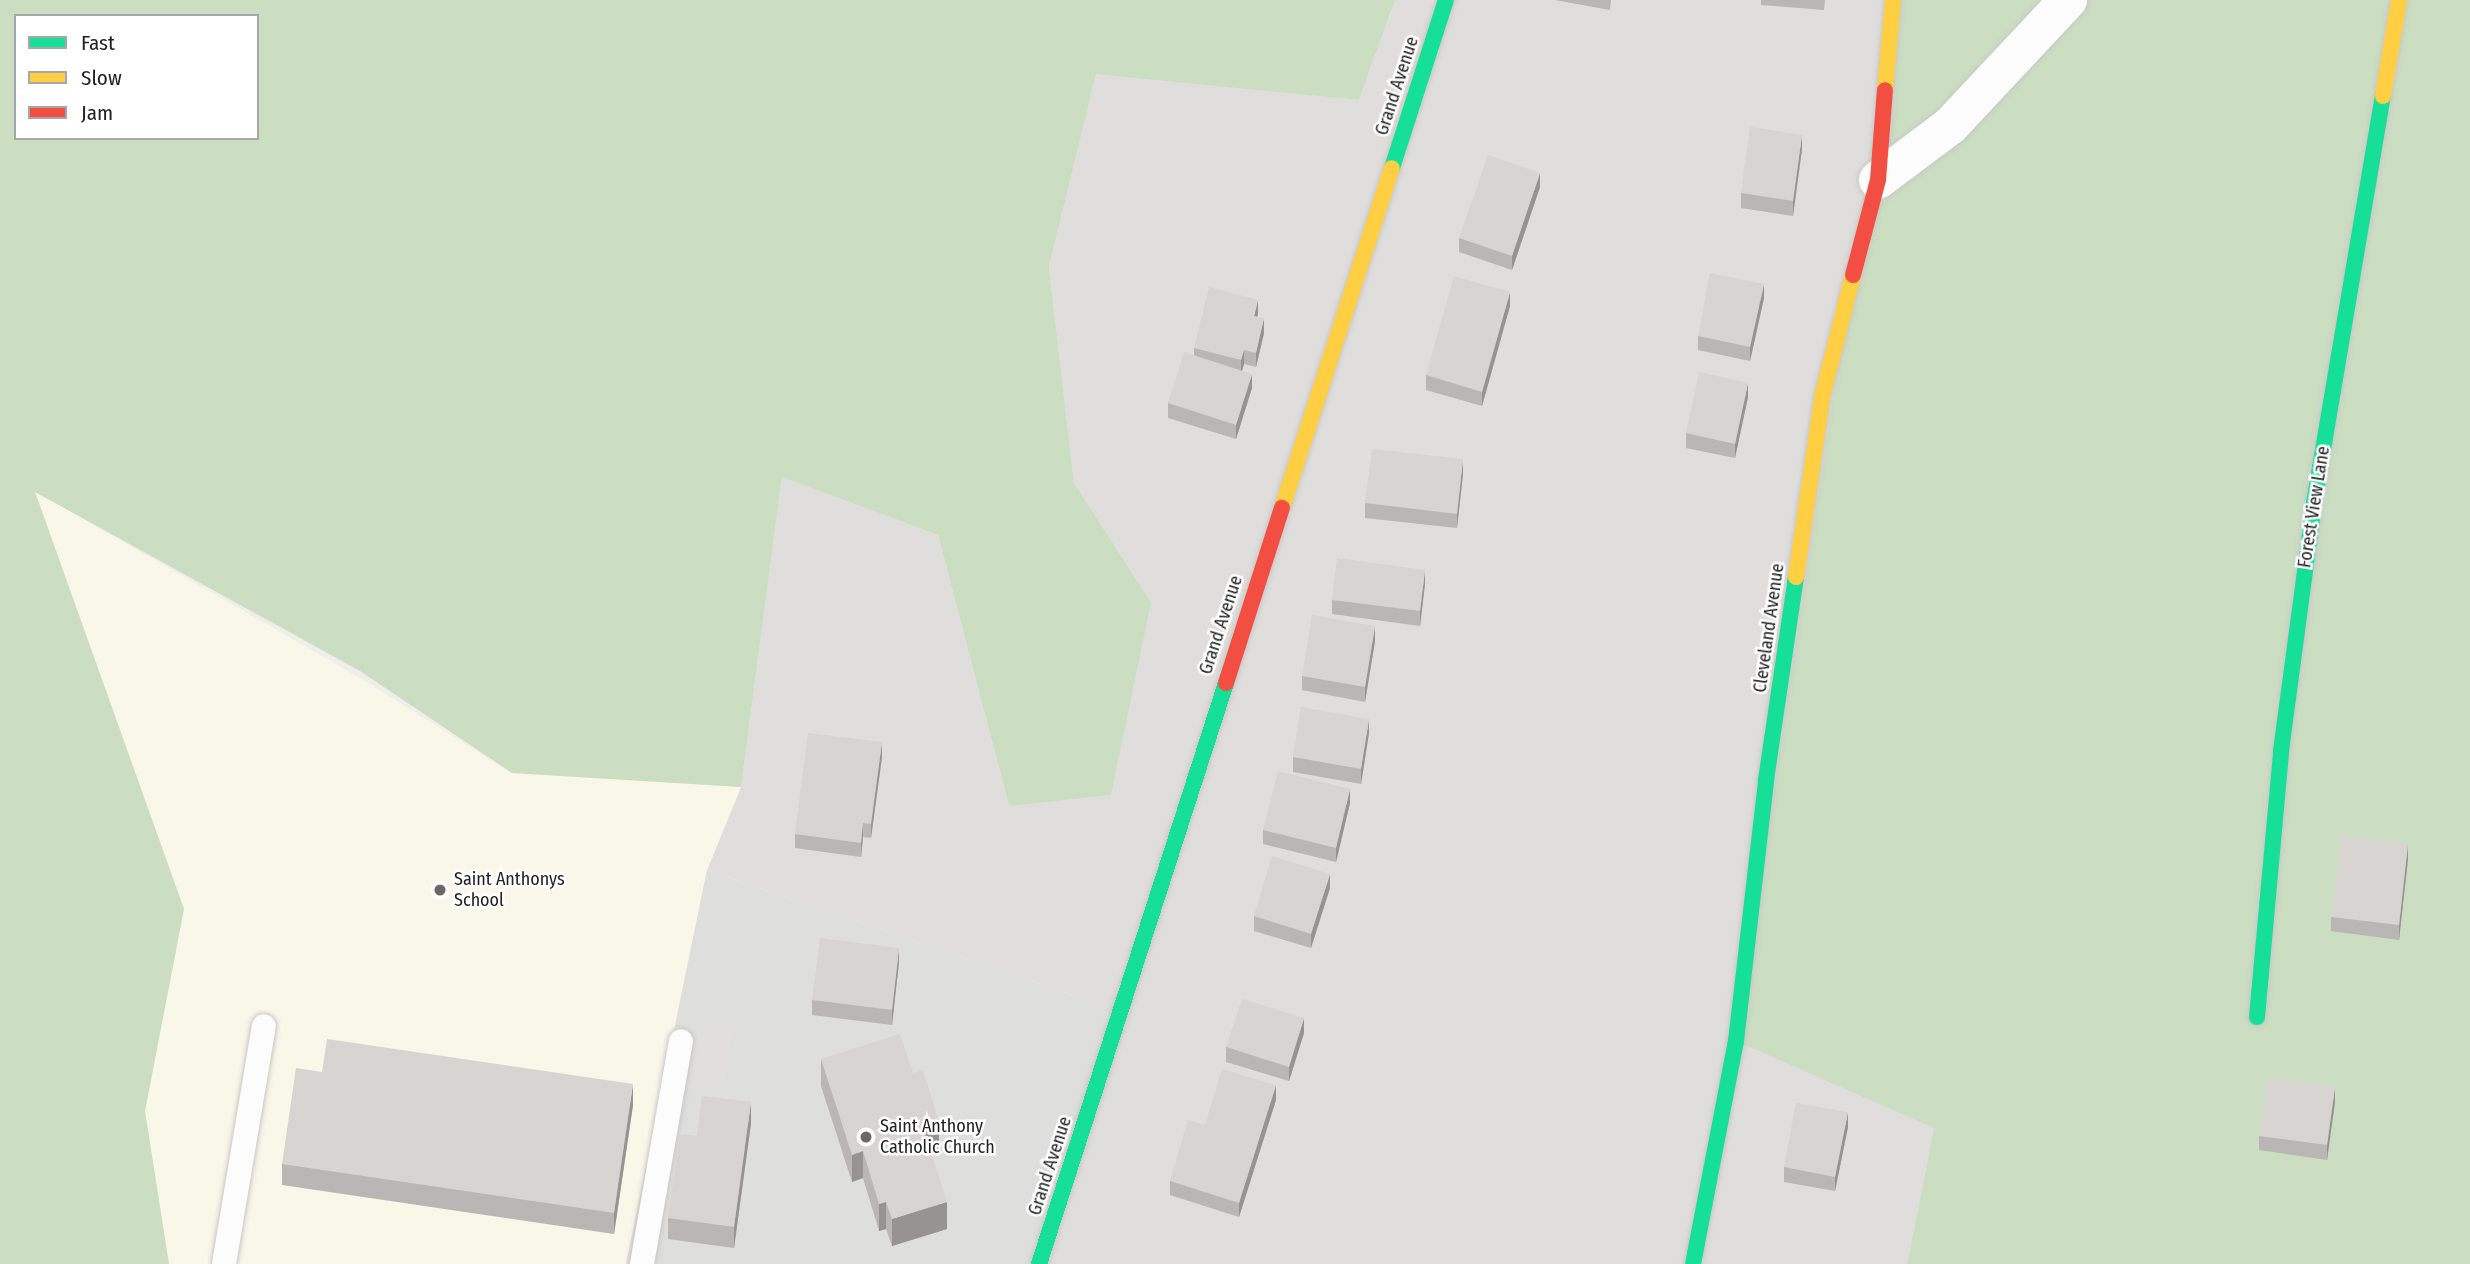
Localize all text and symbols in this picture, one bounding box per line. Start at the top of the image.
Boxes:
legend [14,14,259,140]
text: Fast [81,30,115,56]
street label: Grand Avenue [1371,34,1423,138]
text: Slow [81,65,122,91]
text: Jam [81,100,113,126]
street label: Forest View Lane [2294,445,2334,569]
street label: Cleveland Avenue [1749,562,1789,694]
street label: Grand Avenue [1195,573,1247,677]
place label: Saint Anthonys School [454,869,565,912]
marker: Saint Anthonys School [432,882,448,898]
street label: Grand Avenue [1024,1114,1076,1218]
place label: Saint Anthony Catholic Church [880,1116,995,1158]
marker: Saint Anthony Catholic Church [858,1129,874,1145]

